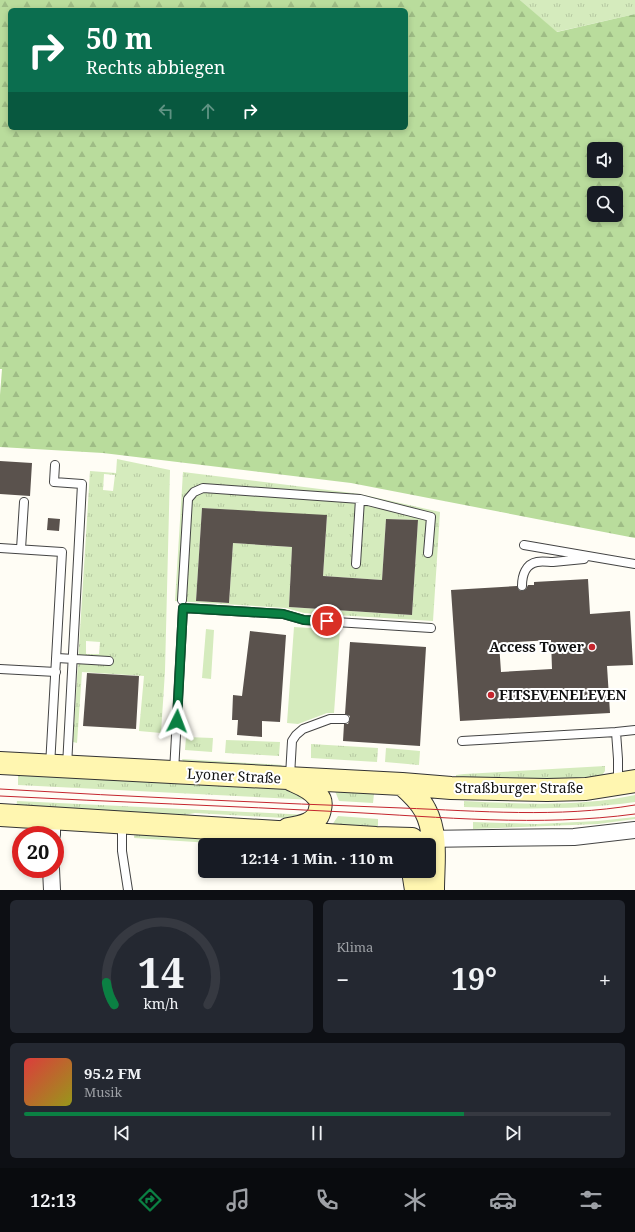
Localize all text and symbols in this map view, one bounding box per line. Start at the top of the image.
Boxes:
text: 50 m [86,19,153,57]
icon: right [20,24,72,76]
text: Rechts abbiegen [86,55,225,79]
icon: left [155,100,177,122]
icon: ahead [197,100,219,122]
icon: right [239,100,261,122]
map controls [587,142,623,222]
button: sound [587,142,623,178]
button: search [587,186,623,222]
pin [310,604,344,638]
icon: arrive [316,610,338,632]
place label: Access Tower [489,637,585,656]
marker: Access Tower [587,642,597,652]
place label: FITSEVENELEVEN [499,685,626,704]
marker: FITSEVENELEVEN [486,690,496,700]
position arrow [156,700,198,742]
street label: Lyoner Straße [186,764,282,787]
street label: Straßburger Straße [455,778,583,797]
speed limit sign: 20 [12,826,64,878]
text: 12:14 · 1 Min. · 110 m [240,848,394,868]
text: Klima [337,938,373,956]
text: 14 [138,943,185,999]
text: 19° [451,958,497,999]
text: − [337,964,349,994]
text: + [599,964,611,994]
text: km/h [144,993,179,1012]
text: 95.2 FM [84,1063,141,1083]
text: Musik [84,1083,122,1101]
icon: previous [111,1122,133,1144]
icon: pause [306,1122,328,1144]
icon: next [502,1122,524,1144]
icon: directions [136,1186,164,1214]
icon: music [224,1186,252,1214]
icon: phone [313,1186,341,1214]
icon: climate [401,1186,429,1214]
icon: car [489,1186,517,1214]
icon: filters [577,1186,605,1214]
text: 12:13 [30,1188,76,1212]

